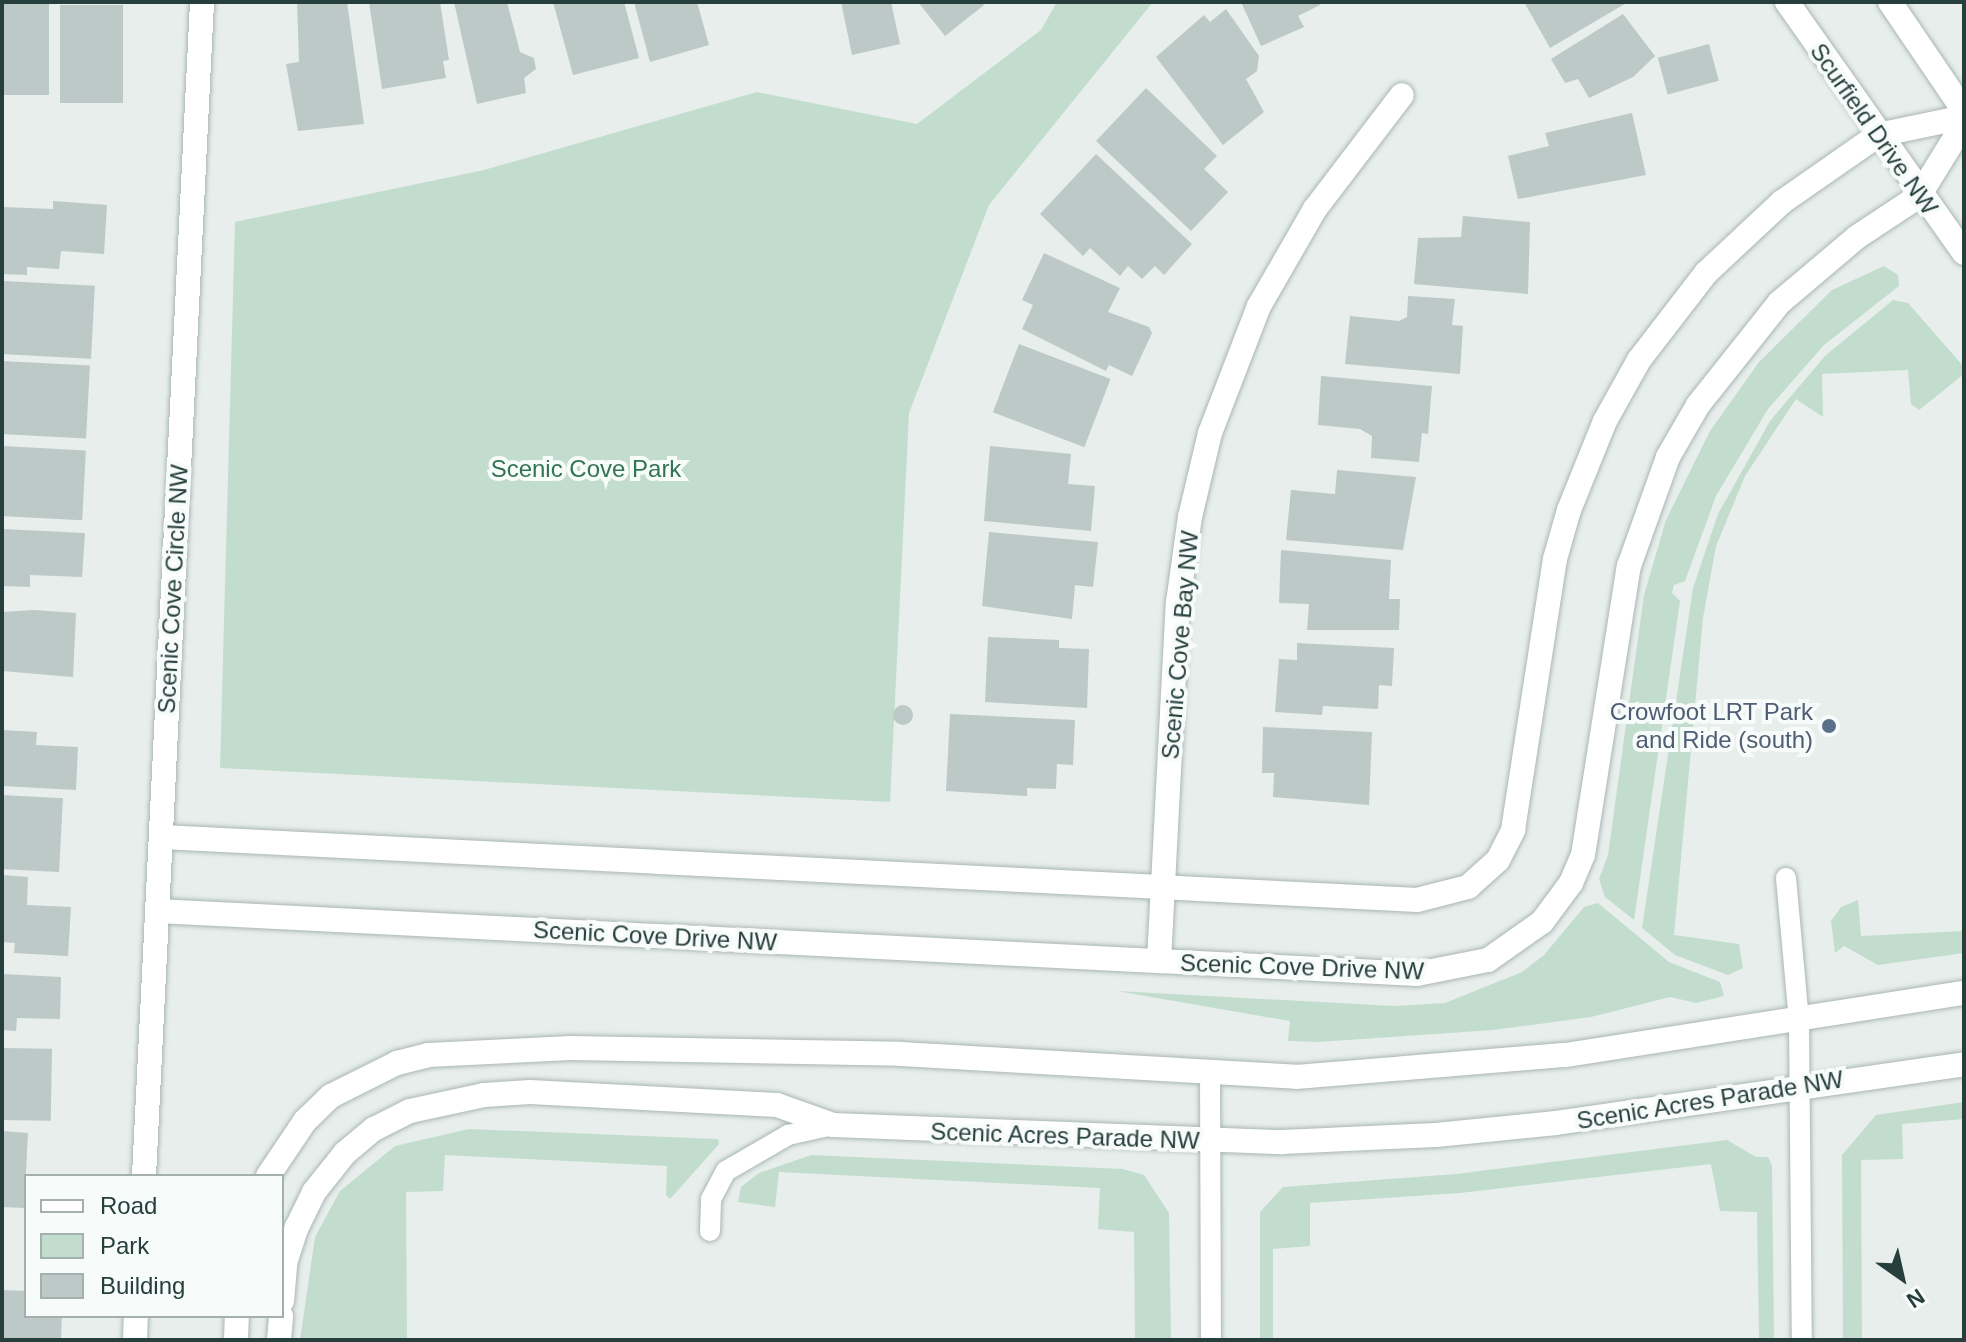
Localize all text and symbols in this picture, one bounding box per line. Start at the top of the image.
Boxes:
street label: Scurfield Drive NW [1804,38,1944,220]
park label: Scenic Cove Park [491,455,681,483]
street label: Scenic Cove Circle NW [152,464,194,714]
street label: Scenic Cove Bay NW [1156,529,1204,761]
place label: Crowfoot LRT Park and Ride (south) [1609,698,1813,754]
marker: Crowfoot LRT Park and Ride (south) [1820,717,1838,735]
street label: Scenic Cove Drive NW [532,915,778,957]
street label: Scenic Cove Drive NW [1180,948,1424,986]
street label: Scenic Acres Parade NW [1574,1065,1846,1135]
street label: Scenic Acres Parade NW [929,1117,1201,1155]
legend [24,1174,284,1318]
text: Road [100,1192,157,1219]
text: Park [100,1232,149,1259]
north arrow [1862,1238,1942,1318]
text: Building [100,1272,185,1299]
text: N [1902,1284,1929,1313]

